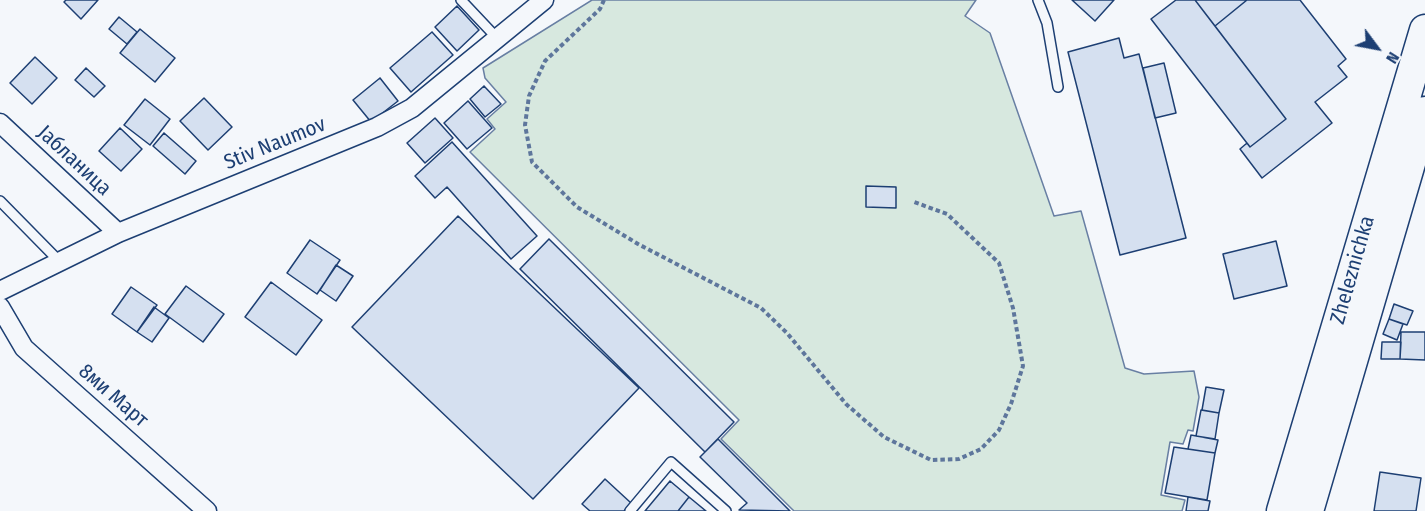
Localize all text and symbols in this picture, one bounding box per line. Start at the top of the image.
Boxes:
north arrow [1347,18,1407,78]
text: N [1382,49,1403,67]
street label: Stiv Naumov [221,112,329,176]
street label: Јабланица [32,121,116,201]
street label: Zheleznichka [1326,213,1380,327]
street label: 8ми Март [73,359,153,433]

